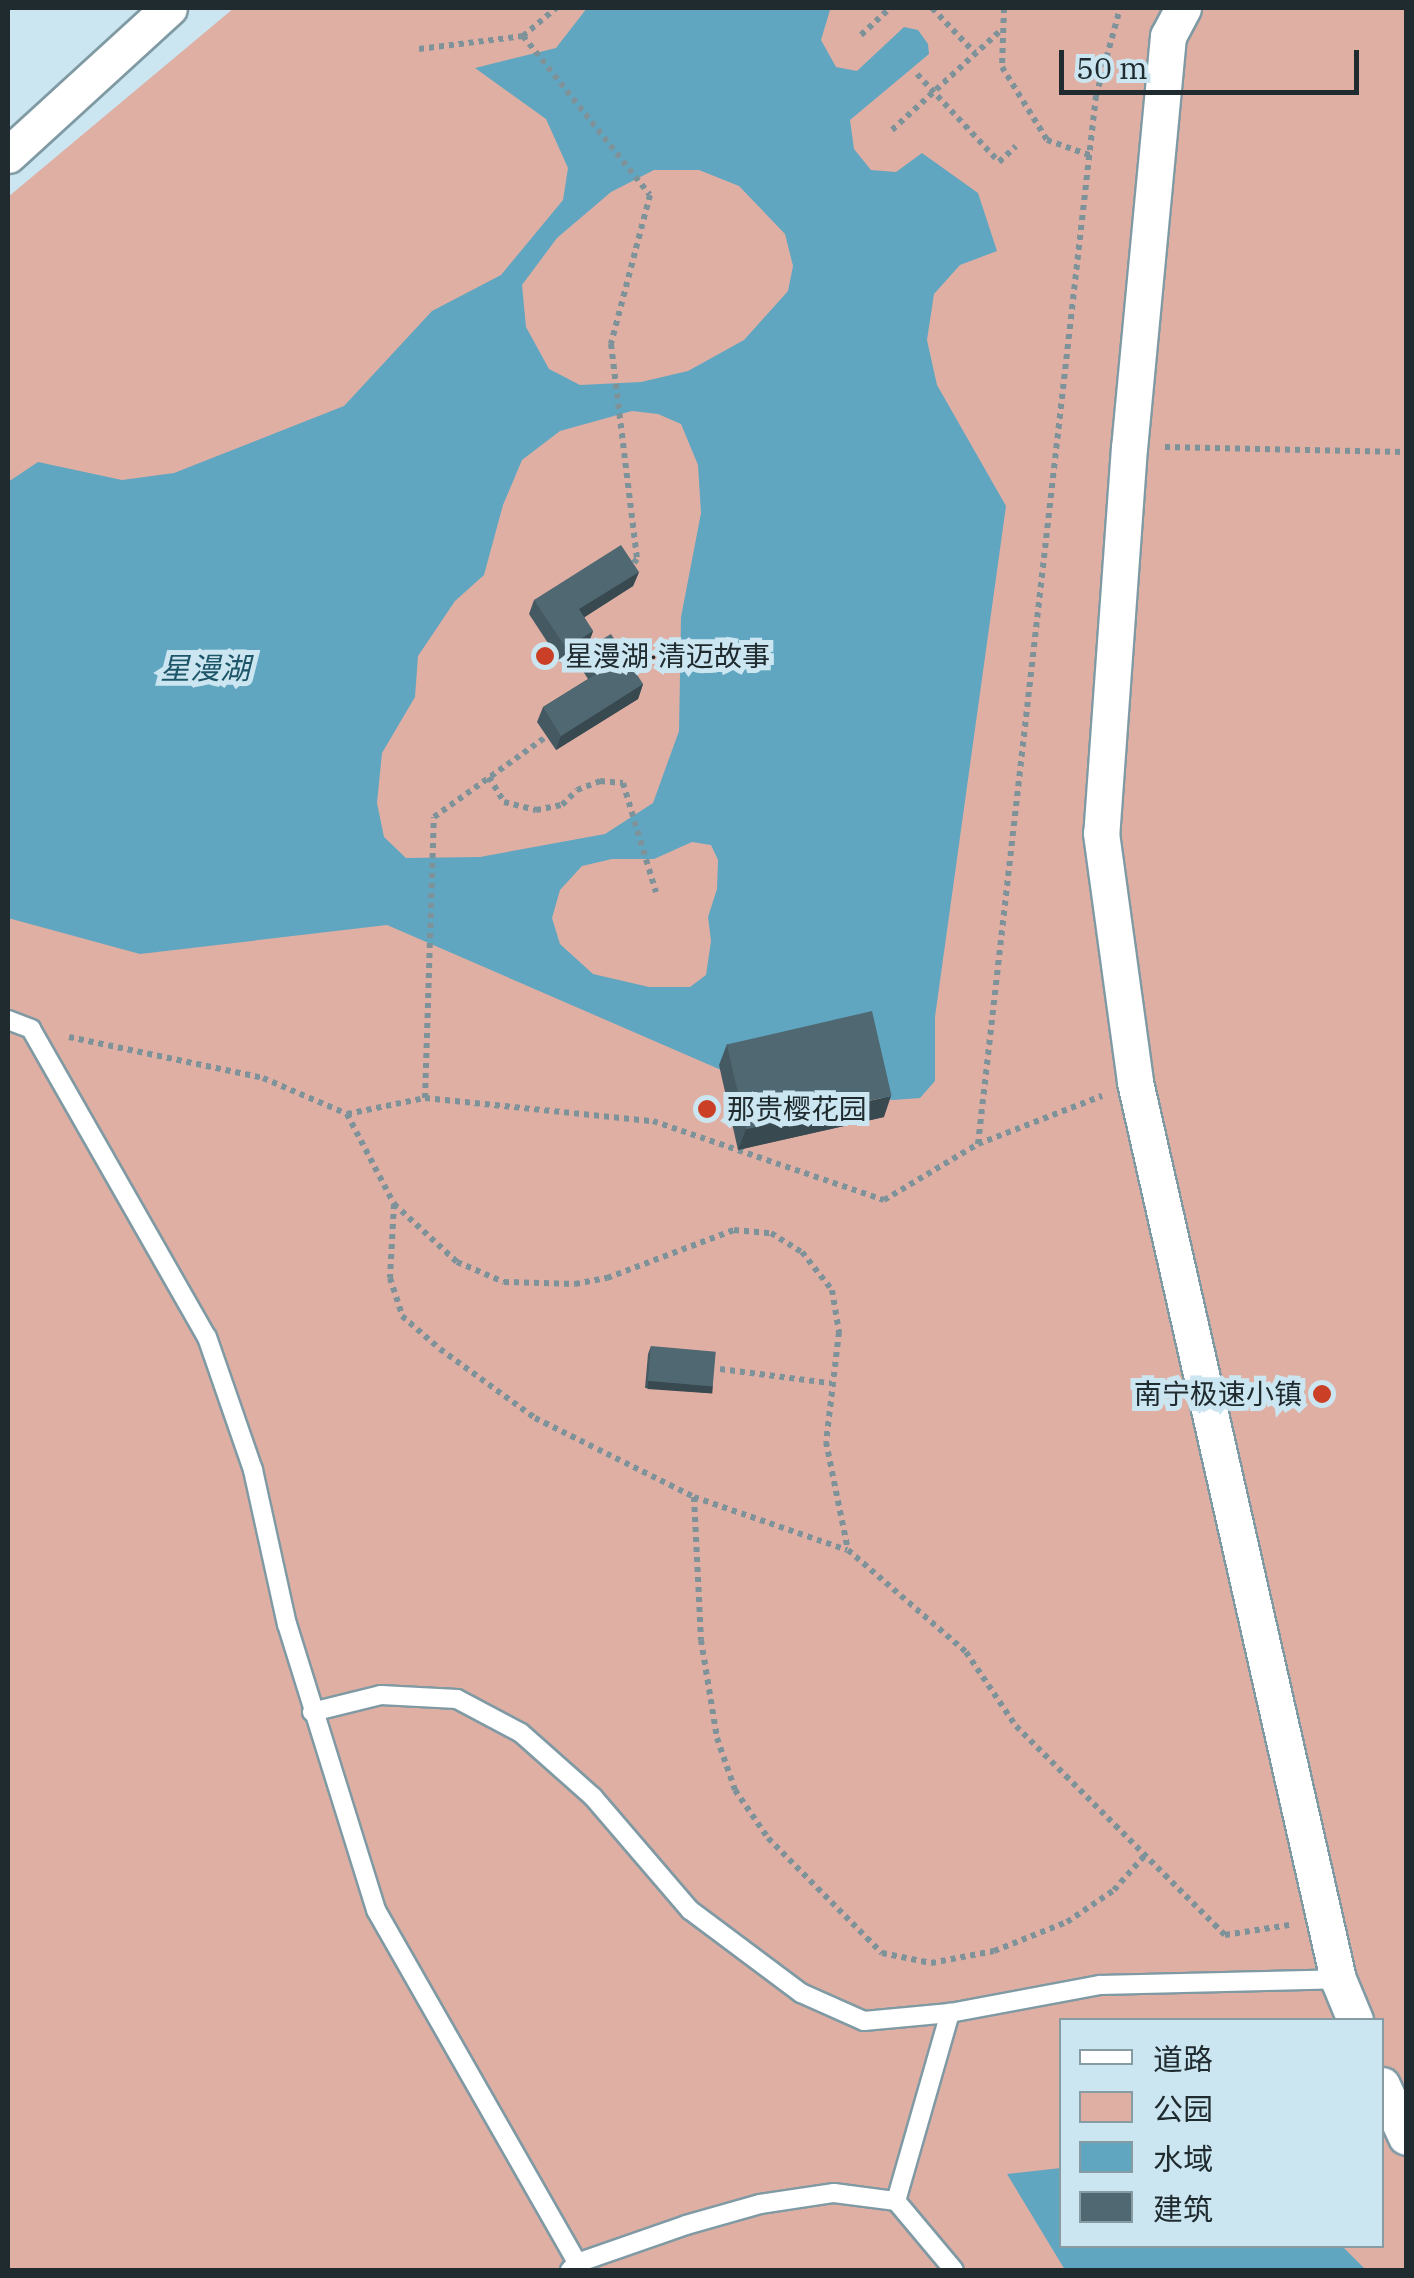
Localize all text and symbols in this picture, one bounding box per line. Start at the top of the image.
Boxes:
scale bar [1064,30,1364,92]
text: 50 m [1076,48,1148,87]
place label: 星漫湖·清迈故事 [565,639,770,673]
marker: 星漫湖·清迈故事 [534,645,556,667]
water label: 星漫湖 [160,650,250,686]
place label: 那贵樱花园 [727,1092,867,1126]
marker: 那贵樱花园 [696,1098,718,1120]
place label: 南宁极速小镇 [1134,1377,1302,1411]
marker: 南宁极速小镇 [1311,1383,1333,1405]
legend [1059,2018,1384,2248]
text: 道路 [1153,2039,1213,2078]
text: 公园 [1153,2089,1213,2128]
text: 水域 [1153,2139,1213,2178]
text: 建筑 [1153,2189,1213,2228]

